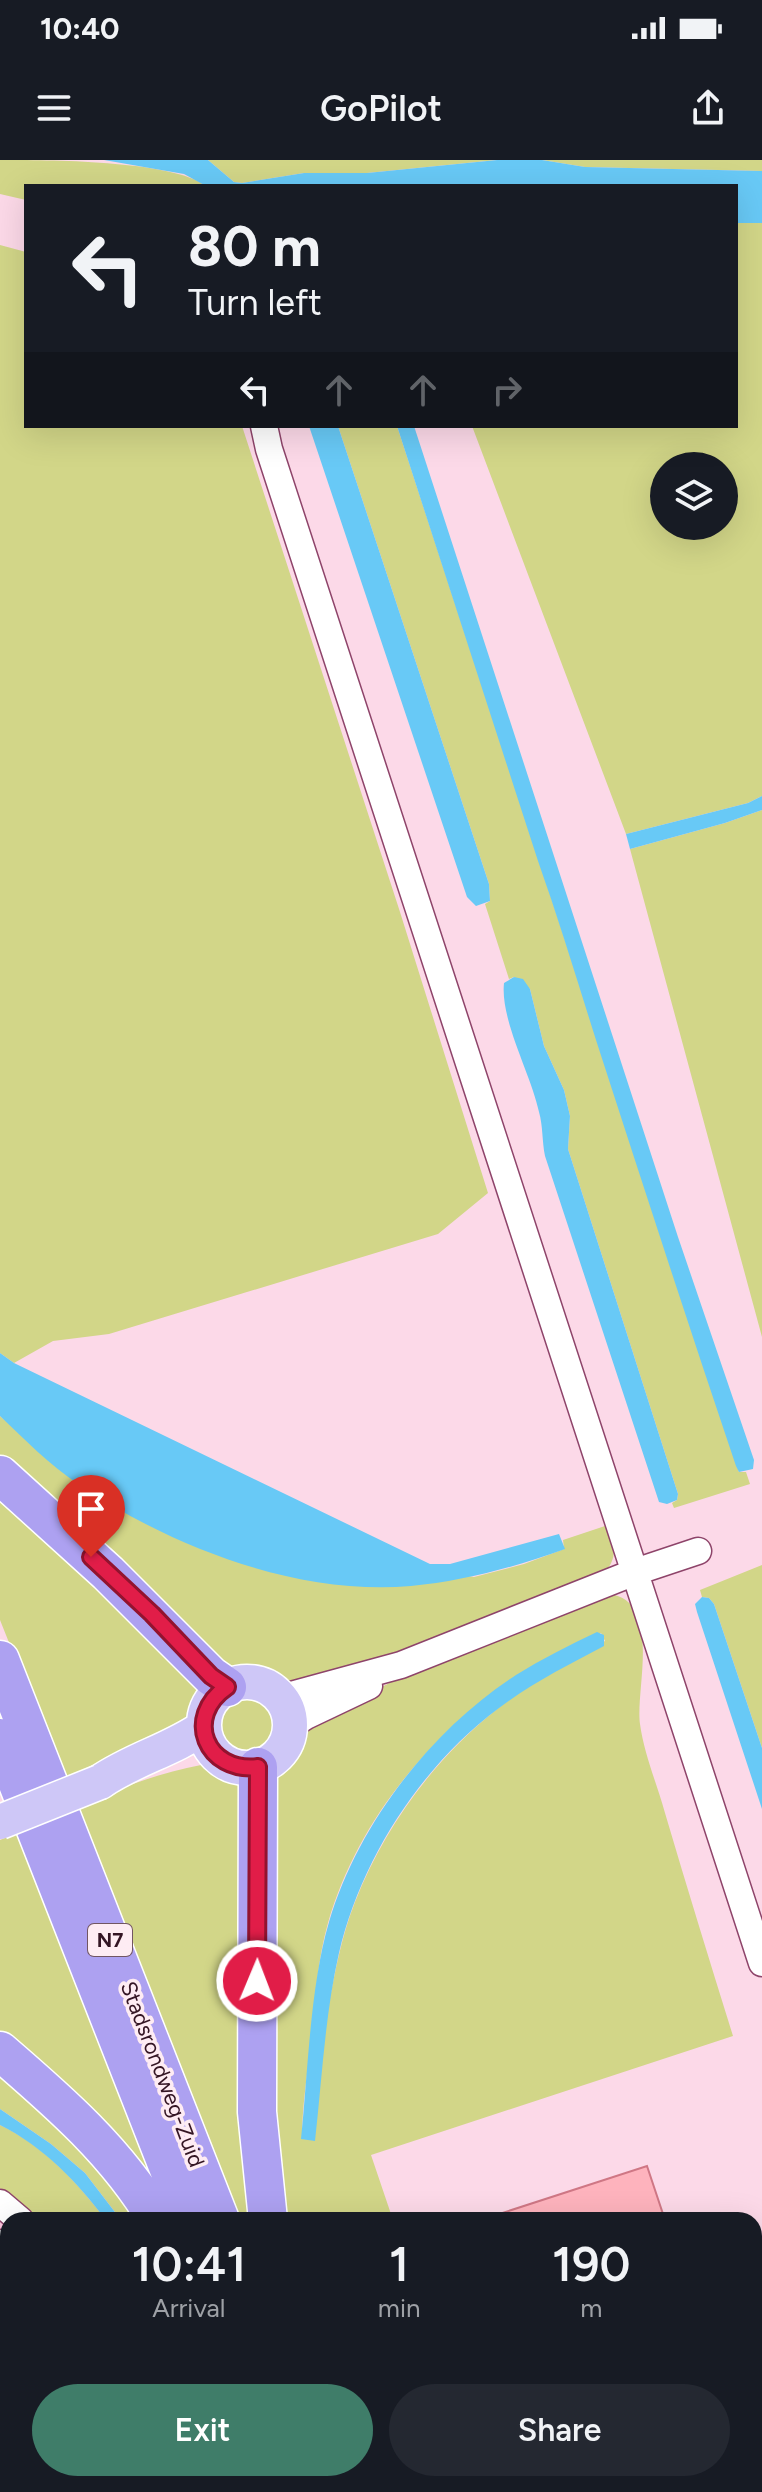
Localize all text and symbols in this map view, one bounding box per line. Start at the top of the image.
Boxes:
text: 10:40 [40,10,120,47]
icon: menu [32,86,76,130]
icon: share [686,86,730,130]
text: GoPilot [320,87,442,130]
text: 80 m [188,213,321,280]
icon: left [56,216,160,320]
text: Turn left [188,281,322,324]
icon: left [233,368,277,412]
icon: ahead [317,368,361,412]
icon: ahead [401,368,445,412]
icon: right [485,368,529,412]
map controls [650,452,738,540]
button: layers [650,452,738,540]
pin [57,1475,125,1557]
icon: arrive [69,1487,113,1531]
road number: N7 [88,1924,132,1956]
position arrow [215,1939,299,2023]
street label: Stadsrondweg-Zuid [115,1977,210,2171]
text: 10:41 [131,2235,246,2293]
text: 1 [389,2235,409,2293]
text: 190 [552,2235,631,2293]
text: Arrival [152,2292,226,2324]
text: min [378,2292,420,2324]
text: m [580,2292,602,2324]
button: Exit [32,2384,373,2476]
button: Share [389,2384,730,2476]

